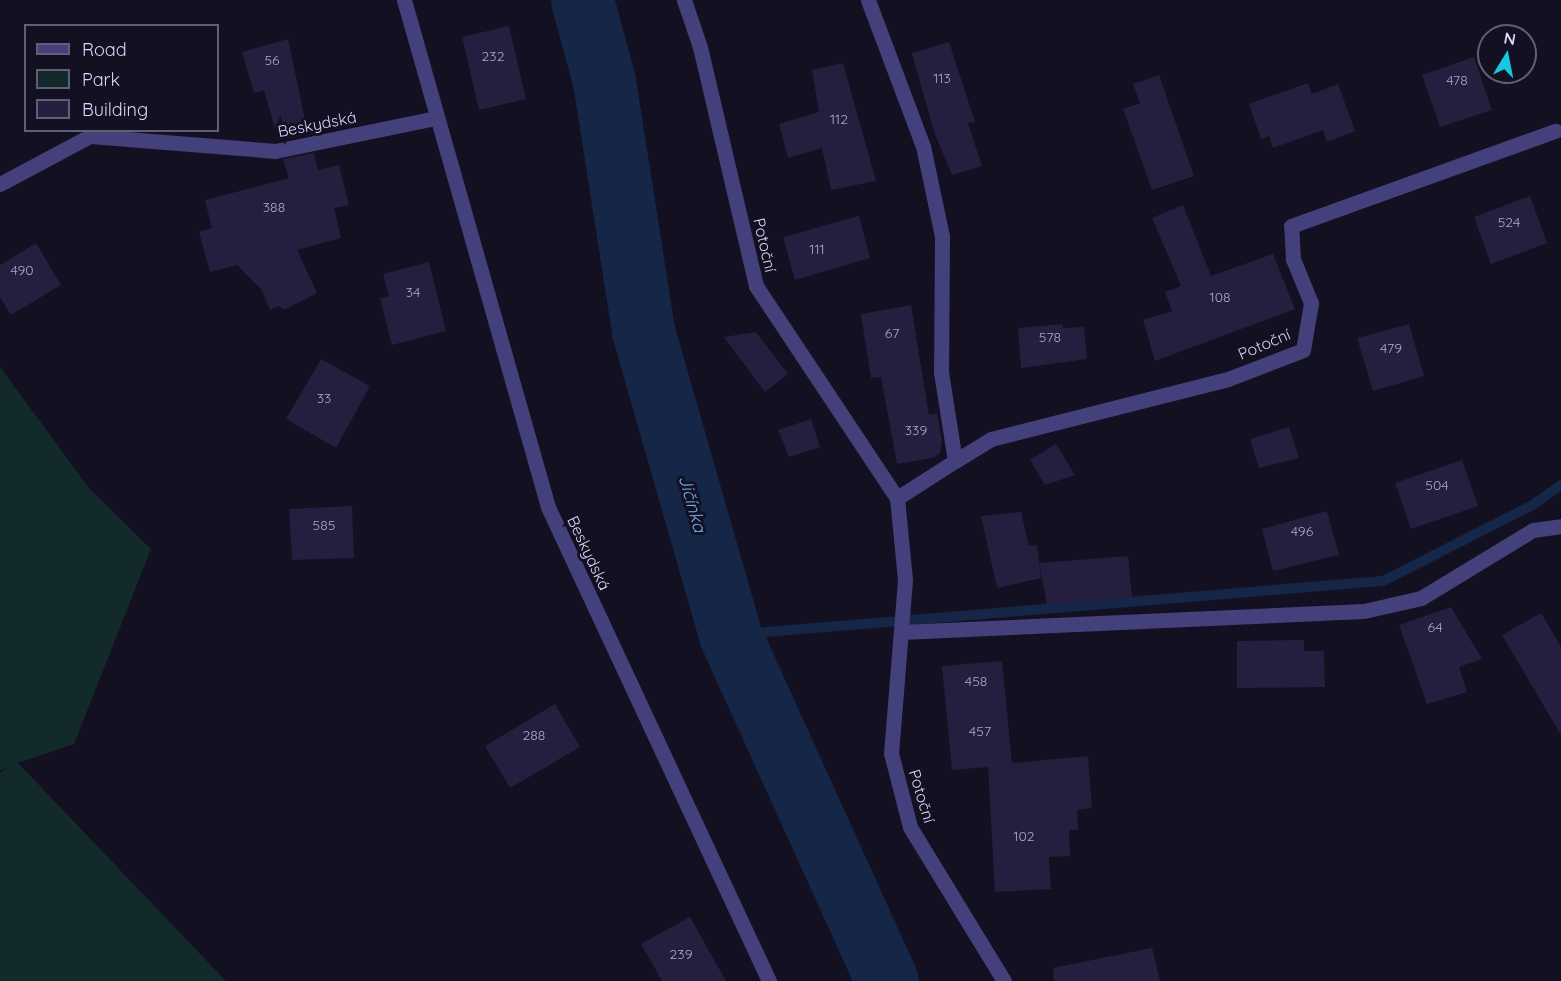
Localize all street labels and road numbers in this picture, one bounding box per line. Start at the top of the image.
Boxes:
street label: Beskydská [276,107,358,141]
street label: Potoční [749,216,781,274]
street label: Potoční [1235,324,1293,364]
street label: Beskydská [563,513,615,593]
street label: Potoční [905,767,939,825]

